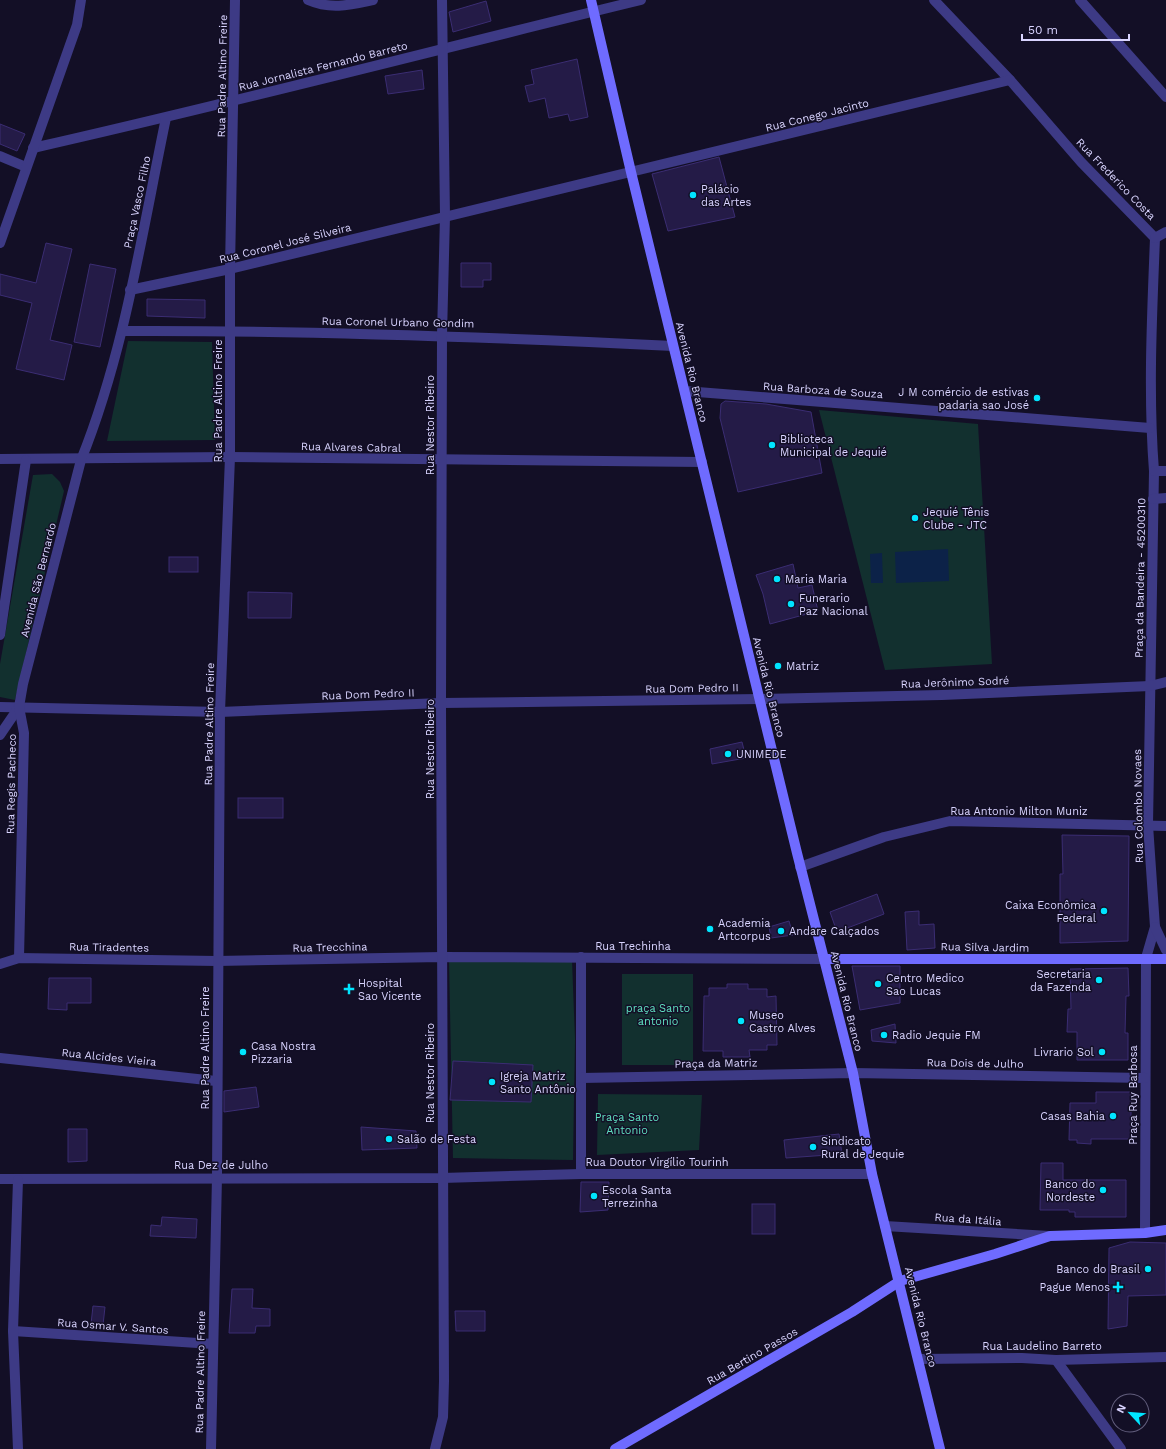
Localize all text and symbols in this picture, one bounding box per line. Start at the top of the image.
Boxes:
street label: Rua Padre Altino Freire [215,14,230,138]
scale bar [1022,16,1129,42]
text: 50 m [1028,23,1058,37]
street label: Rua Jornalista Fernando Barreto [237,39,409,94]
street label: Rua Conego Jacinto [764,96,870,135]
street label: Rua Frederico Costa [1073,136,1158,223]
street label: Praça Vasco Filho [121,155,154,250]
place label: Palácio das Artes [701,183,752,209]
marker: Palácio das Artes [688,190,698,200]
street label: Rua Coronel José Silveira [218,221,352,266]
street label: Rua Coronel Urbano Gondim [321,315,475,330]
street label: Avenida Rio Branco [673,320,710,424]
street label: Rua Padre Altino Freire [212,339,225,463]
street label: Rua Nestor Ribeiro [424,375,437,475]
street label: Rua Barboza de Souza [763,380,883,401]
place label: J M comércio de estivas padaria sao José [898,386,1029,412]
marker: J M comércio de estivas padaria sao José [1032,393,1042,403]
place label: Biblioteca Municipal de Jequié [780,433,887,459]
street label: Rua Alvares Cabral [301,440,402,455]
marker: Biblioteca Municipal de Jequié [767,440,777,450]
street label: Praça da Bandeira - 45200310 [1133,498,1148,658]
place label: Jequié Tênis Clube - JTC [923,506,989,532]
marker: Jequié Tênis Clube - JTC [910,513,920,523]
street label: Avenida São Bernardo [18,521,59,639]
place label: Maria Maria [785,573,847,586]
marker: Maria Maria [772,574,782,584]
place label: Funerario Paz Nacional [799,592,869,618]
marker: Funerario Paz Nacional [786,599,796,609]
street label: Avenida Rio Branco [750,635,787,739]
place label: Matriz [786,660,819,673]
marker: Matriz [773,661,783,671]
street label: Rua Padre Altino Freire [202,662,217,786]
street label: Rua Jerônimo Sodré [901,674,1010,691]
street label: Rua Dom Pedro II [645,681,739,696]
street label: Rua Dom Pedro II [321,686,415,703]
street label: Rua Nestor Ribeiro [424,699,437,799]
street label: Rua Regis Pacheco [4,734,19,834]
place label: UNIMEDE [736,748,786,761]
marker: UNIMEDE [723,749,733,759]
street label: Rua Colombo Novaes [1131,749,1146,863]
street label: Rua Antonio Milton Muniz [950,805,1088,818]
place label: Caixa Econômica Federal [1005,899,1097,925]
marker: Caixa Econômica Federal [1099,906,1109,916]
place label: Academia Artcorpus [718,917,771,943]
marker: Academia Artcorpus [705,924,715,934]
place label: Andare Calçados [789,925,880,938]
marker: Andare Calçados [776,926,786,936]
street label: Rua Tiradentes [69,940,149,955]
street label: Rua Trecchina [292,940,368,955]
street label: Rua Trechinha [595,940,671,953]
street label: Rua Silva Jardim [941,940,1029,955]
street label: Avenida Rio Branco [828,949,865,1053]
place label: Secretaria da Fazenda [1030,968,1091,994]
place label: Centro Medico Sao Lucas [886,972,964,998]
marker: Secretaria da Fazenda [1094,975,1104,985]
place label: Hospital Sao Vicente [358,977,421,1003]
marker: Centro Medico Sao Lucas [873,979,883,989]
marker: Hospital Sao Vicente [343,983,355,995]
street label: Rua Padre Altino Freire [199,986,212,1110]
park label: praça Santo antonio [626,1002,690,1028]
place label: Museo Castro Alves [749,1009,816,1035]
marker: Museo Castro Alves [736,1016,746,1026]
street label: Rua Nestor Ribeiro [424,1023,437,1123]
place label: Radio Jequie FM [892,1029,981,1042]
marker: Radio Jequie FM [879,1030,889,1040]
place label: Casa Nostra Pizzaria [251,1040,316,1066]
street label: Praça Ruy Barbosa [1127,1045,1140,1145]
street label: Rua Alcides Vieira [61,1046,157,1069]
place label: Livrario Sol [1033,1046,1095,1059]
marker: Casa Nostra Pizzaria [238,1047,248,1057]
marker: Livrario Sol [1097,1047,1107,1057]
street label: Praça da Matriz [674,1056,758,1071]
street label: Rua Dois de Julho [926,1056,1024,1071]
place label: Igreja Matriz Santo Antônio [500,1070,576,1096]
marker: Igreja Matriz Santo Antônio [487,1077,497,1087]
place label: Casas Bahia [1040,1110,1105,1123]
park label: Praça Santo Antonio [595,1111,659,1137]
marker: Casas Bahia [1108,1111,1118,1121]
place label: Salão de Festa [397,1133,476,1146]
marker: Salão de Festa [384,1134,394,1144]
place label: Sindicato Rural de Jequie [821,1135,904,1161]
marker: Sindicato Rural de Jequie [808,1142,818,1152]
street label: Rua Doutor Virgílio Tourinh [585,1156,729,1169]
street label: Rua Dez de Julho [174,1159,268,1172]
place label: Banco do Nordeste [1045,1178,1095,1204]
place label: Escola Santa Terrezinha [602,1184,671,1210]
marker: Banco do Nordeste [1098,1185,1108,1195]
marker: Escola Santa Terrezinha [589,1191,599,1201]
street label: Rua da Itália [934,1211,1002,1228]
place label: Banco do Brasil [1056,1263,1141,1276]
marker: Banco do Brasil [1143,1264,1153,1274]
street label: Avenida Rio Branco [902,1265,939,1369]
place label: Pague Menos [1039,1281,1110,1294]
marker: Pague Menos [1113,1282,1123,1292]
street label: Rua Padre Altino Freire [193,1310,208,1434]
street label: Rua Osmar V. Santos [57,1316,169,1337]
street label: Rua Bertino Passos [704,1325,800,1388]
street label: Rua Laudelino Barreto [982,1340,1102,1353]
north arrow [1110,1393,1150,1433]
text: N [1114,1402,1129,1415]

